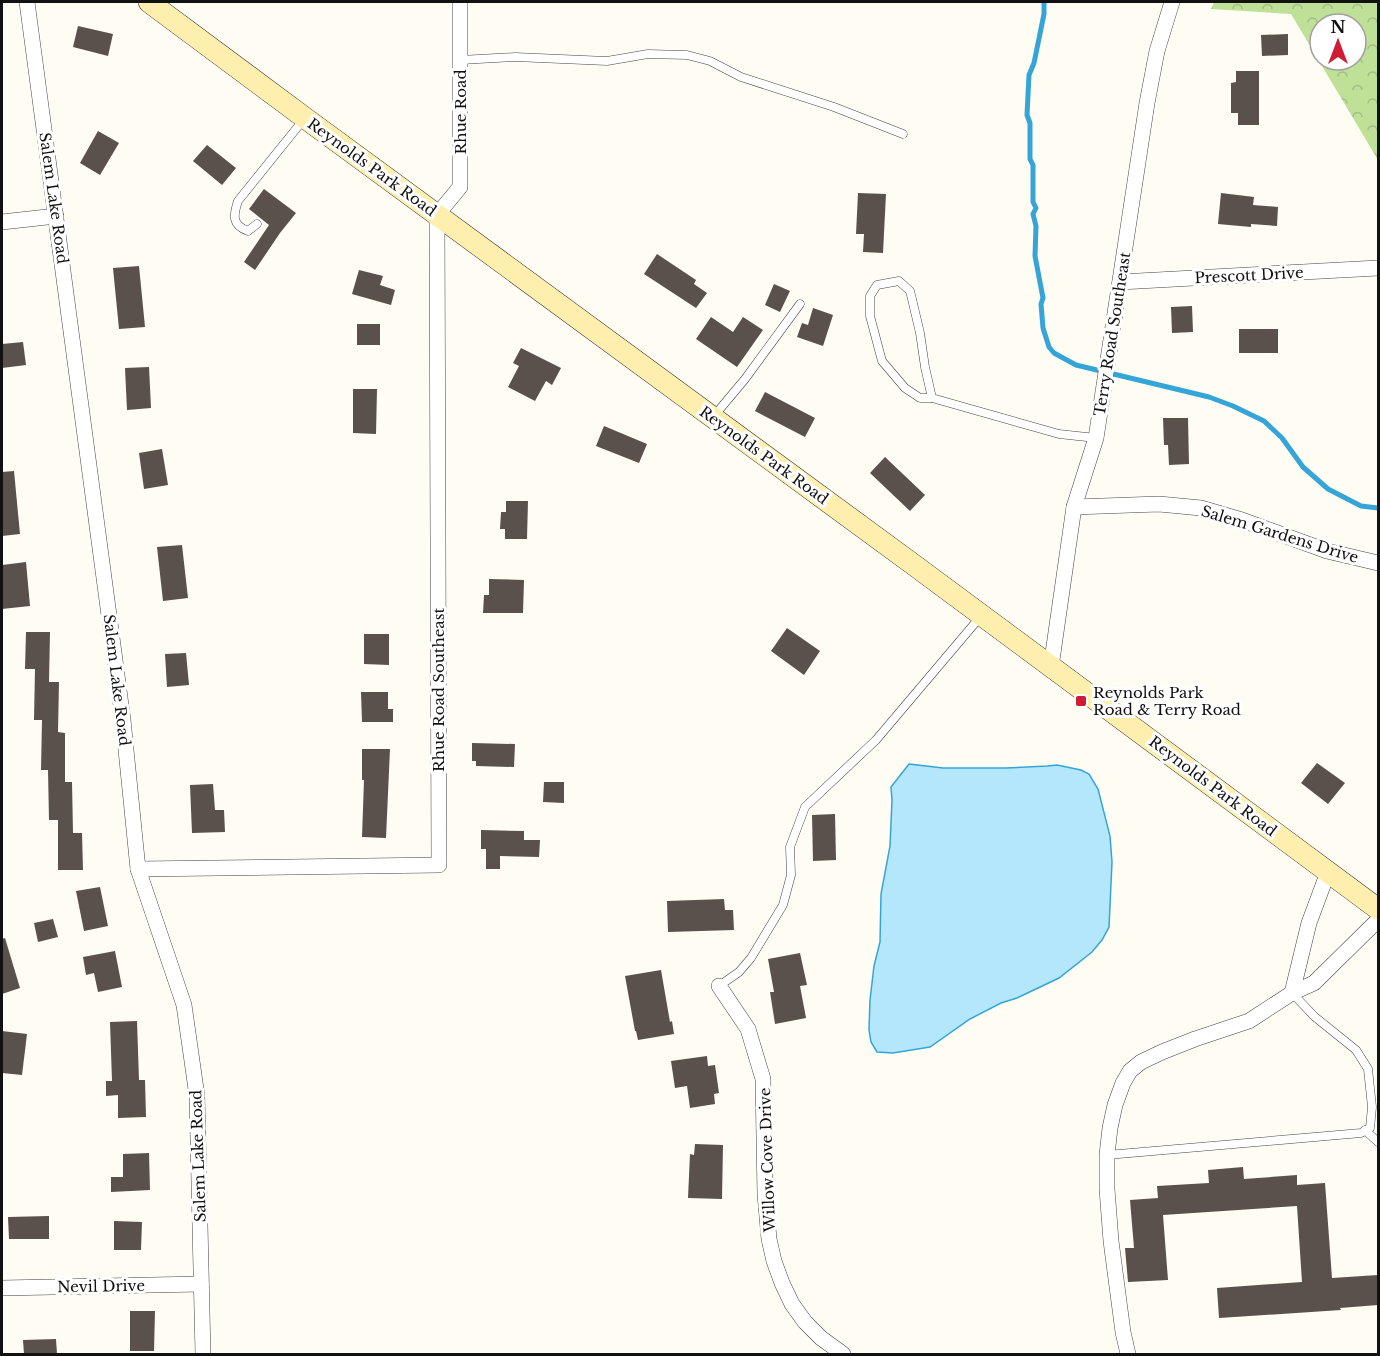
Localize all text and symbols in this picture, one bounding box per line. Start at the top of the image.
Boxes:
north arrow [1308,12,1368,72]
text: N [1330,17,1346,37]
street label: Rhue Road [451,69,470,155]
street label: Reynolds Park Road [304,114,440,220]
street label: Salem Lake Road [35,131,73,265]
street label: Terry Road Southeast [1090,250,1134,417]
street label: Prescott Drive [1194,263,1304,287]
street label: Reynolds Park Road [696,402,832,508]
street label: Salem Gardens Drive [1199,501,1361,567]
street label: Rhue Road Southeast [429,608,448,772]
street label: Salem Lake Road [99,613,135,747]
place label: Reynolds Park Road & Terry Road [1093,683,1241,719]
marker: Reynolds Park Road & Terry Road [1074,694,1088,708]
street label: Reynolds Park Road [1145,732,1281,840]
street label: Willow Cove Drive [755,1087,779,1234]
street label: Salem Lake Road [186,1089,210,1223]
street label: Nevil Drive [57,1276,145,1296]

